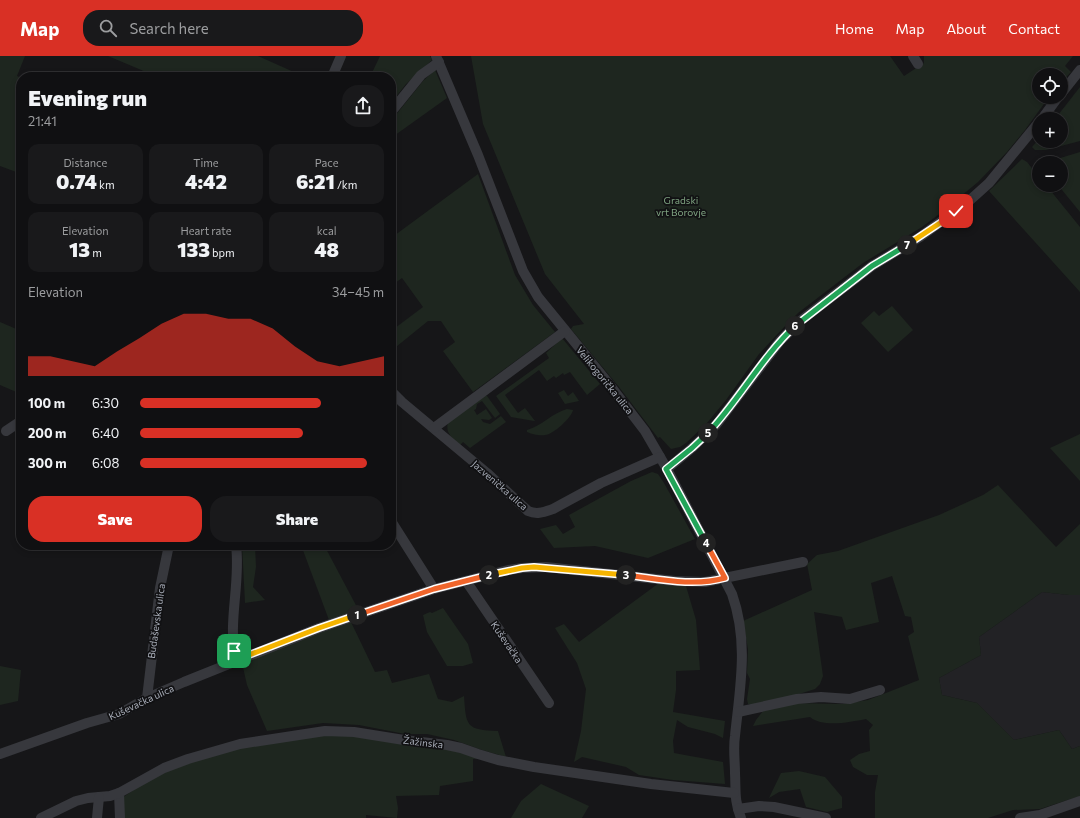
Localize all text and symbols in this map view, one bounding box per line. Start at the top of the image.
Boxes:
search box [83,10,363,46]
text: Map [20,17,59,40]
icon: search [97,17,119,39]
text: Search here [129,19,209,37]
text: Home [835,20,874,37]
text: Map [896,20,924,37]
text: About [946,20,986,37]
text: Contact [1008,20,1060,37]
map controls [1032,68,1068,192]
button: locate [1032,68,1068,104]
text: Evening run [28,84,147,111]
button: share [342,85,384,127]
button: + [1032,112,1068,148]
text: 21:41 [28,113,57,129]
text: Distance [63,156,107,169]
text: Time [193,156,219,169]
text: Pace [315,156,339,169]
button: − [1032,156,1068,192]
text: 0.74 [56,169,97,193]
text: 4:42 [185,169,227,193]
text: 6:21 [296,169,335,193]
text: km [97,178,115,191]
text: /km [335,178,357,191]
park label: Gradski vrt Borovje [656,194,706,218]
pin [939,194,973,228]
icon: check [945,200,967,222]
text: Elevation [62,224,109,237]
text: Heart rate [180,224,232,237]
text: kcal [317,224,337,237]
pin: 7 [897,235,917,255]
text: 13 [69,237,90,261]
text: 133 [177,237,210,261]
text: 48 [314,237,339,261]
text: 7 [904,238,910,251]
text: m [90,246,102,259]
text: bpm [210,246,235,259]
text: Elevation [28,284,83,300]
text: 34–45 m [332,284,384,300]
pin: 6 [785,316,805,336]
text: 6 [792,319,798,332]
street label: Velikogorička ulica [574,344,636,416]
text: 100 m [28,395,65,411]
text: 6:30 [92,395,119,411]
pin: 5 [698,423,718,443]
text: 200 m [28,425,66,441]
text: 6:40 [92,425,119,441]
text: 5 [705,426,711,439]
text: 300 m [28,455,67,471]
text: 6:08 [92,455,119,471]
street label: Jazvenička ulica [470,457,530,513]
button: Save [28,496,202,542]
button: Share [210,496,384,542]
pin: 4 [696,533,716,553]
text: 4 [703,536,709,549]
pin: 2 [479,565,499,585]
pin: 3 [616,565,636,585]
text: 2 [486,568,492,581]
text: 3 [623,568,629,581]
street label: Budaševska ulica [145,583,167,659]
pin: 1 [347,605,367,625]
text: 1 [355,608,359,621]
street label: Kuševačka [489,619,525,665]
pin [217,634,251,668]
icon: arrive [223,640,245,662]
street label: Kuševačka ulica [107,682,175,722]
street label: Žažinska [402,734,444,750]

